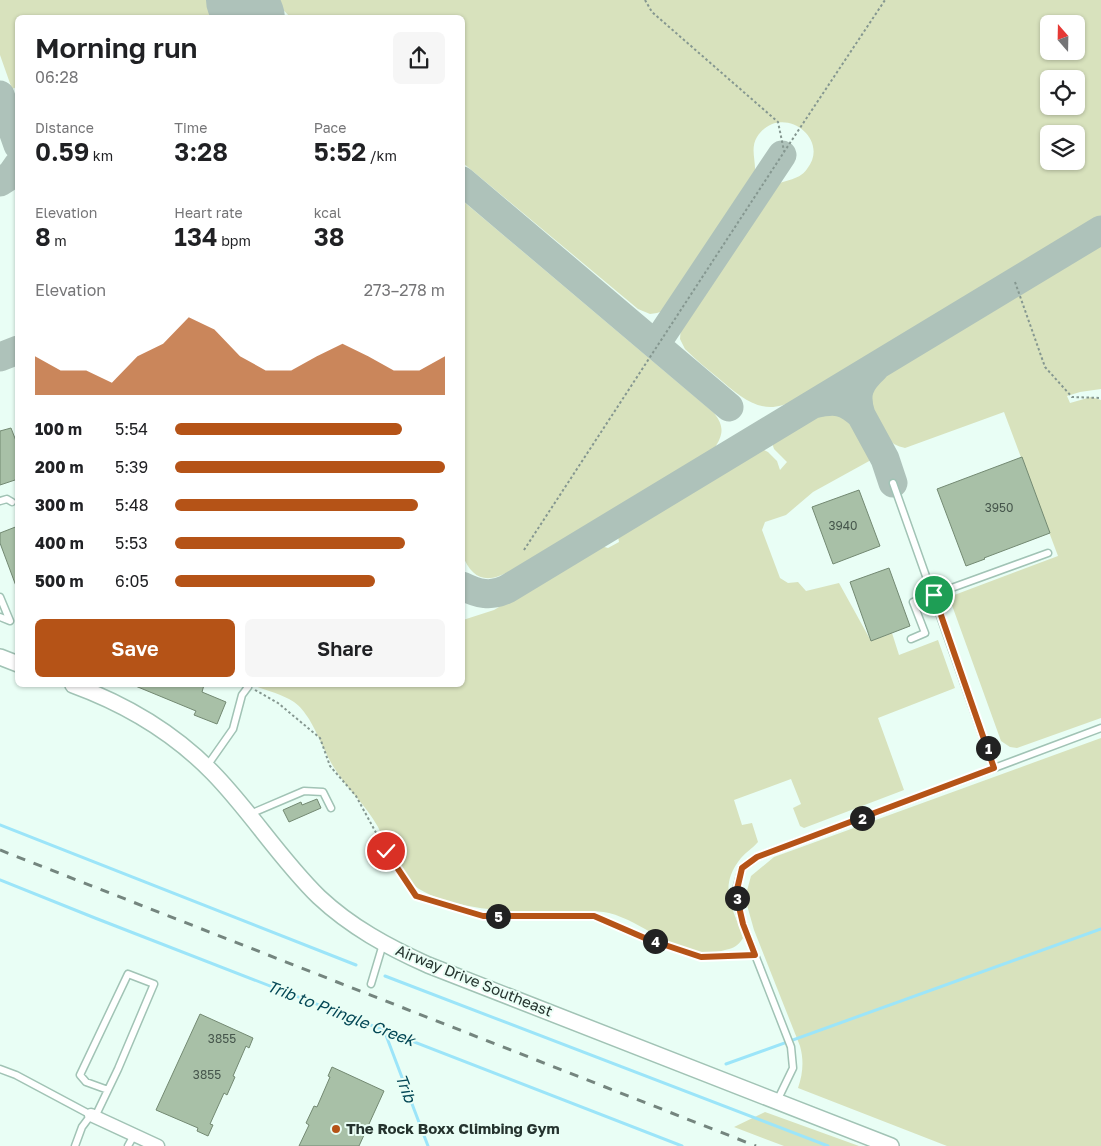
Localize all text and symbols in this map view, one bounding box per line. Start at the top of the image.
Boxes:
north arrow [1040,15,1085,60]
map controls [1040,15,1085,170]
text: Morning run [35,31,198,64]
button: share [393,32,445,84]
text: 06:28 [35,67,78,87]
button: locate [1040,70,1085,115]
text: Distance [35,119,94,136]
text: Time [174,119,207,136]
text: Pace [314,119,346,136]
button: layers [1040,125,1085,170]
text: 0.59 [35,136,89,167]
text: 3:28 [174,136,228,167]
text: 5:52 [314,136,366,167]
text: km [89,147,113,164]
text: /km [366,147,397,164]
text: Elevation [35,204,97,221]
text: Heart rate [174,204,243,221]
text: kcal [314,204,341,221]
text: 8 [35,221,51,252]
text: 134 [174,221,218,252]
text: 38 [314,221,344,252]
text: m [51,232,67,249]
text: bpm [218,232,251,249]
text: Elevation [35,280,106,300]
text: 273–278 m [364,280,445,300]
text: 100 m [35,419,82,439]
text: 5:54 [115,419,148,439]
text: 200 m [35,457,84,477]
text: 5:39 [115,457,148,477]
text: 300 m [35,495,84,515]
text: 5:48 [115,495,149,515]
house number: 3950 [985,500,1013,515]
house number: 3940 [828,518,858,533]
text: 400 m [35,533,84,553]
text: 5:53 [115,533,148,553]
text: 500 m [35,571,84,591]
text: 6:05 [115,571,149,591]
pin [913,574,955,616]
icon: arrive [920,581,948,609]
button: Save [35,619,235,677]
button: Share [245,619,445,677]
pin: 1 [976,736,1000,760]
text: 1 [985,740,992,757]
pin: 2 [850,806,874,830]
text: 2 [858,810,867,827]
pin [365,830,407,872]
icon: check [372,837,400,865]
pin: 3 [724,886,750,910]
text: 3 [733,890,742,907]
pin: 5 [486,904,510,928]
text: 5 [494,908,503,925]
pin: 4 [642,928,668,954]
text: 4 [651,933,660,950]
street label: Airway Drive Southeast [393,940,555,1020]
water label: Trib to Pringle Creek [264,976,419,1051]
house number: 3855 [208,1031,236,1046]
house number: 3855 [193,1067,221,1082]
water label: Trib [391,1071,421,1106]
place label: The Rock Boxx Climbing Gym [346,1119,560,1137]
marker: The Rock Boxx Climbing Gym [330,1123,342,1135]

